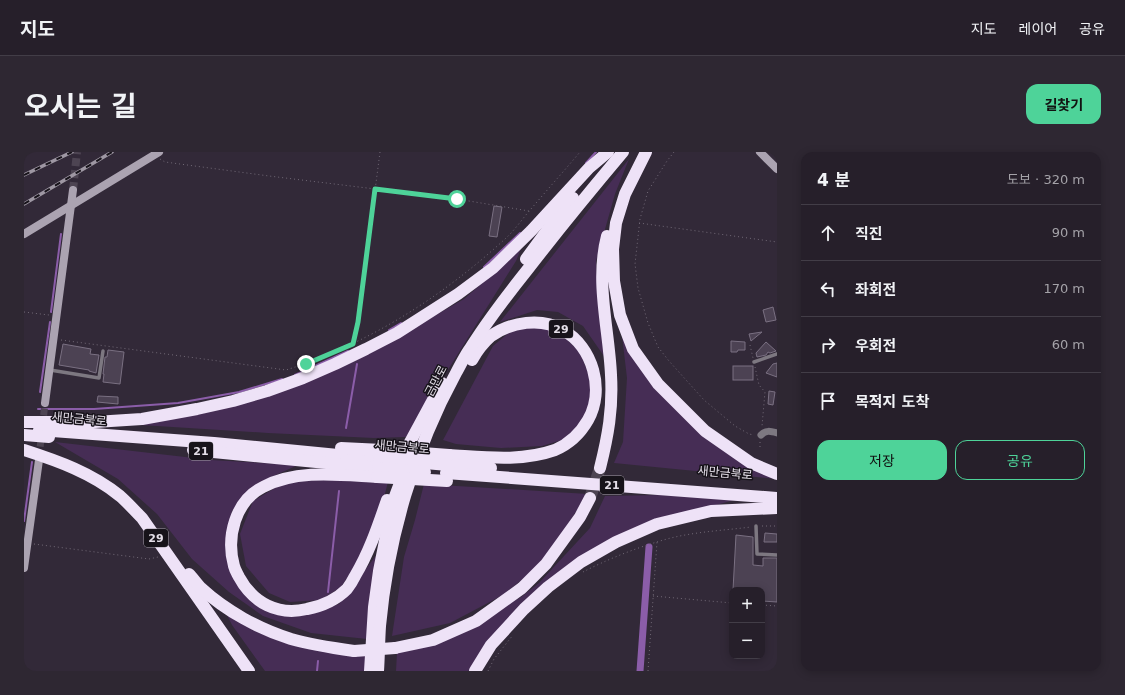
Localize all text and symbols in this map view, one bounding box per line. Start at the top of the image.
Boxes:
text: 지도 [20,18,55,40]
text: 지도 [971,21,997,37]
text: 레이어 [1019,21,1057,37]
text: 공유 [1079,21,1105,37]
button: 길찾기 [1026,84,1101,124]
text: 오시는 길 [24,90,137,123]
text: 4 분 [817,170,850,190]
text: 도보 · 320 m [1007,172,1085,187]
route start [448,190,466,208]
icon: ahead [817,222,839,244]
text: 직진 [855,225,883,243]
text: 90 m [1052,225,1085,240]
icon: left [817,278,839,300]
text: 좌회전 [855,281,896,299]
text: 170 m [1043,281,1085,296]
road number: 29 [549,320,573,338]
icon: right [817,334,839,356]
text: 우회전 [855,337,896,355]
text: 60 m [1052,337,1085,352]
route end [297,355,315,373]
street label: 금만로 [422,363,450,399]
icon: arrive [817,390,839,412]
text: 목적지 도착 [855,393,929,411]
street label: 새만금북로 [51,410,107,428]
street label: 새만금북로 [374,438,430,456]
button: 저장 [817,440,947,480]
button: 공유 [955,440,1085,480]
road number: 21 [189,442,213,460]
street label: 새만금북로 [697,464,753,482]
road number: 21 [600,476,624,494]
road number: 29 [144,529,168,547]
map controls [729,587,765,659]
button: + [729,587,765,623]
button: − [729,623,765,659]

